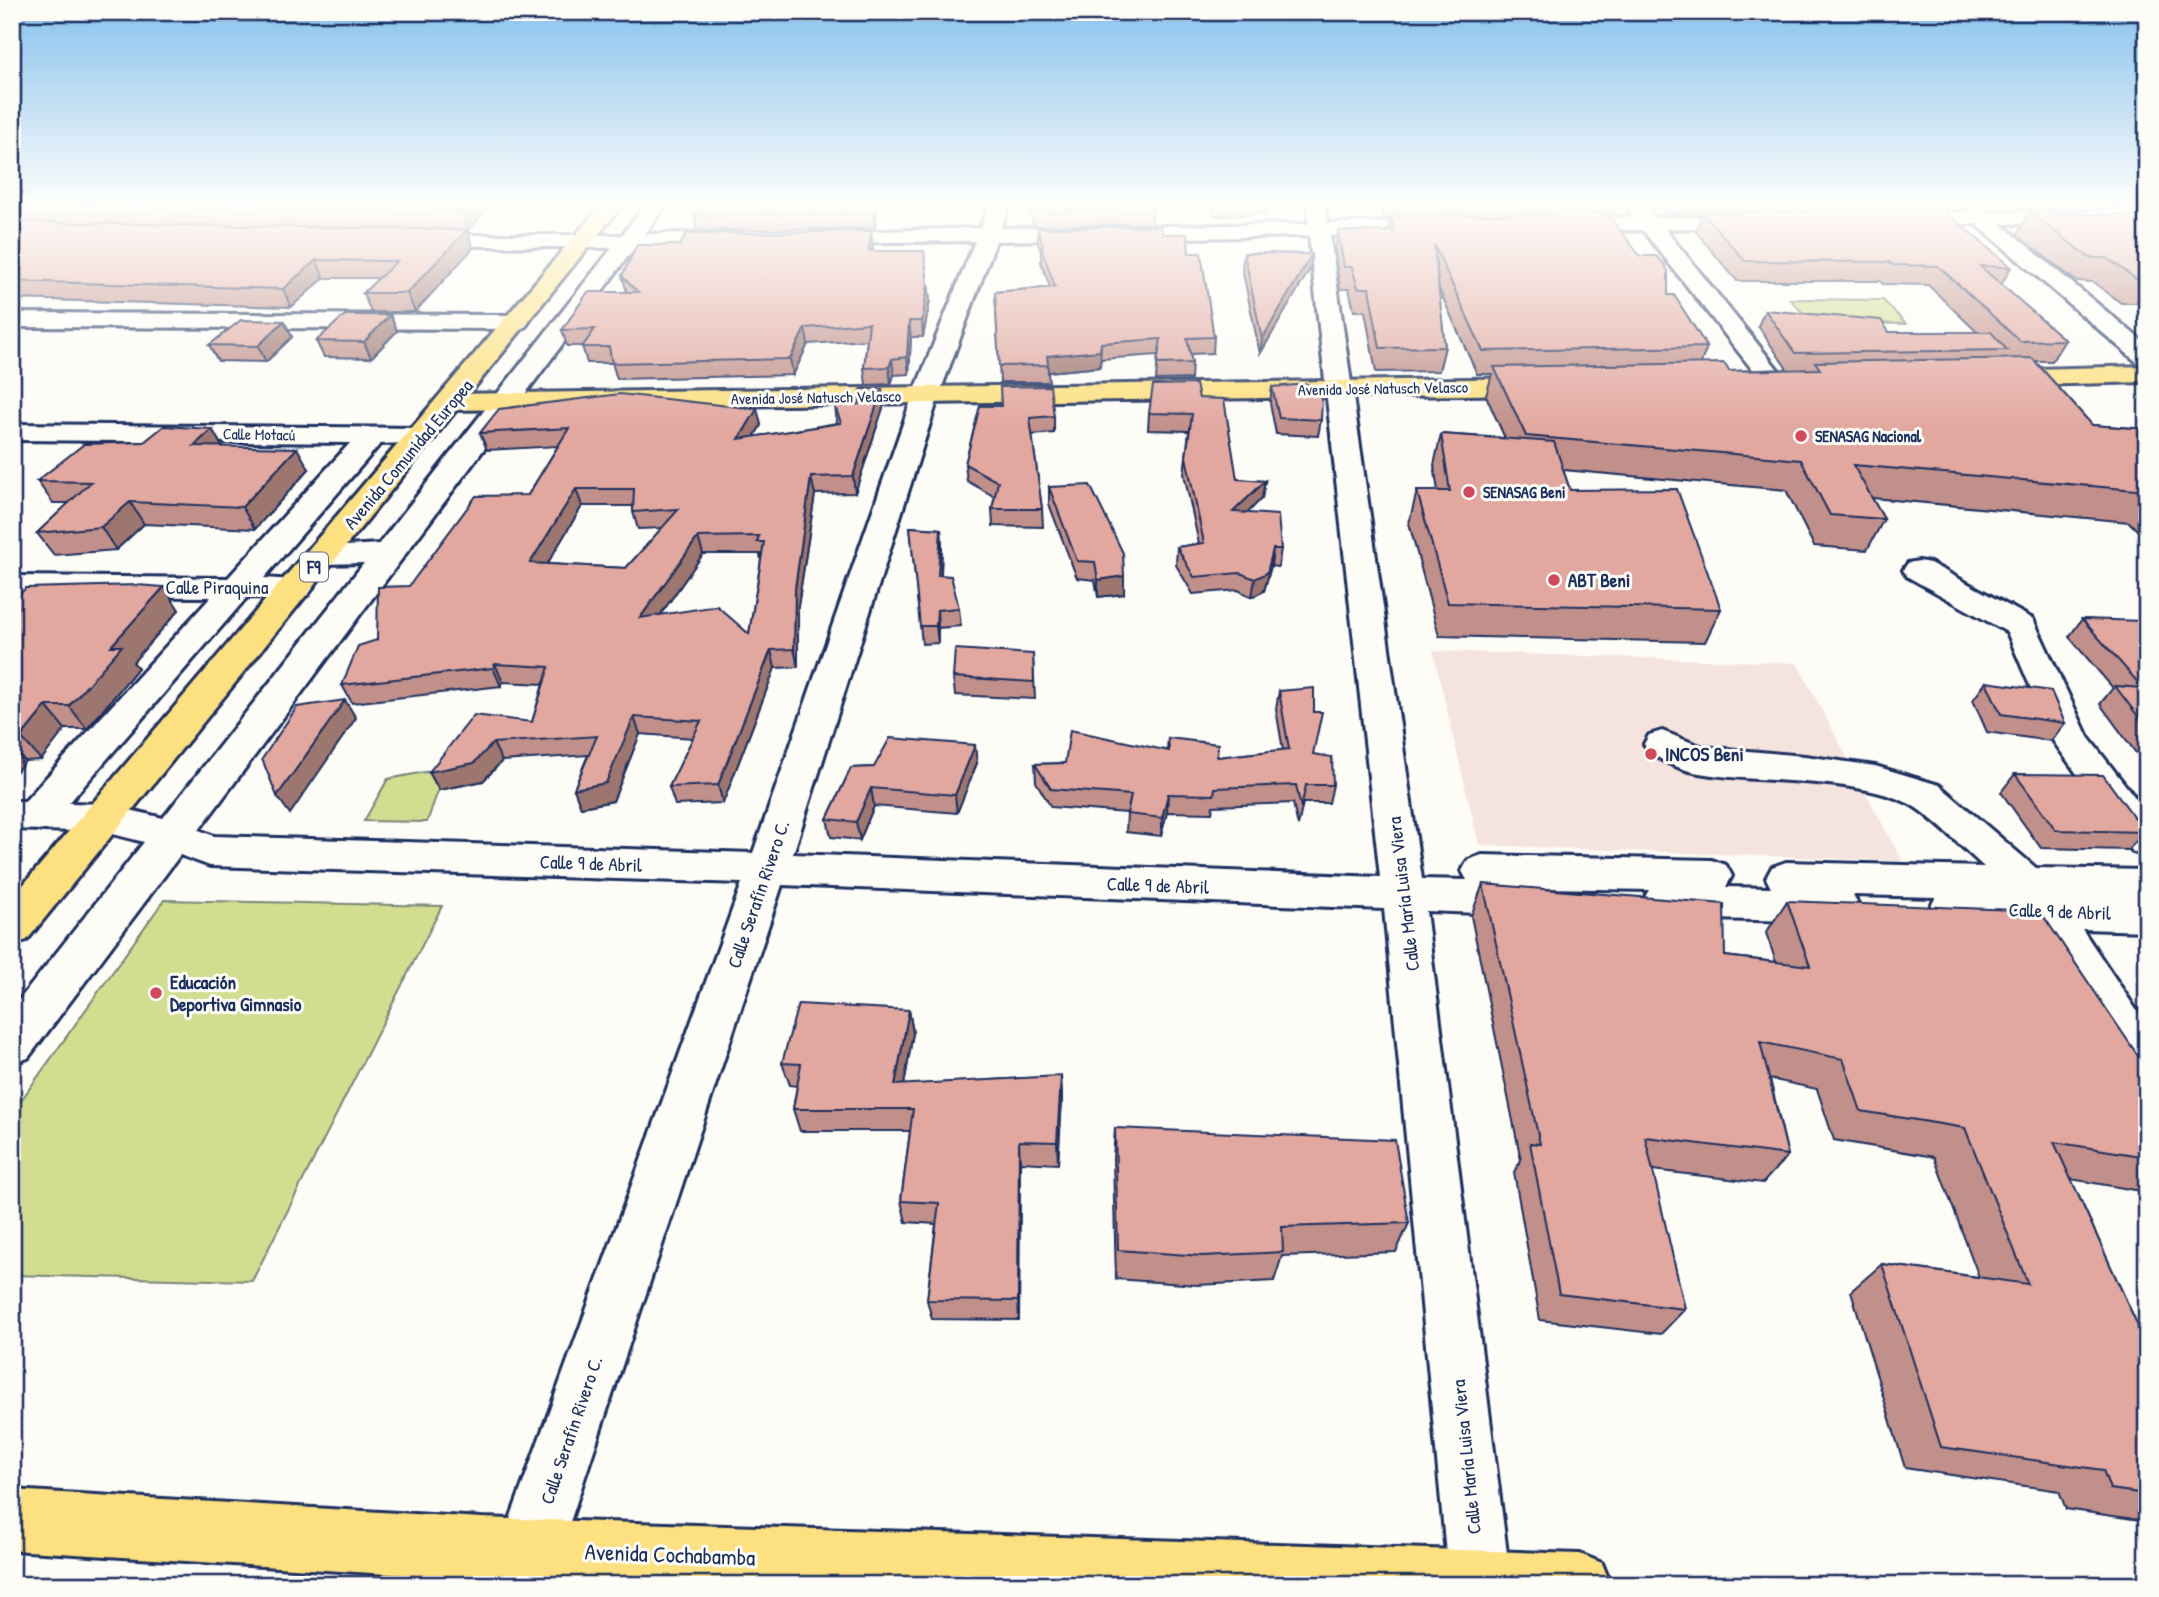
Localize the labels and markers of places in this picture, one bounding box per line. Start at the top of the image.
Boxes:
place label: SENASAG Nacional [1815,425,1922,447]
marker: SENASAG Nacional [1793,428,1809,444]
place label: SENASAG Beni [1483,481,1566,503]
marker: SENASAG Beni [1461,484,1477,500]
place label: ABT Beni [1568,567,1630,593]
marker: ABT Beni [1546,572,1562,588]
place label: INCOS Beni [1665,741,1744,767]
marker: INCOS Beni [1643,746,1659,762]
place label: Educación Deportiva Gimnasio [170,969,302,1018]
marker: Educación Deportiva Gimnasio [148,985,164,1001]

